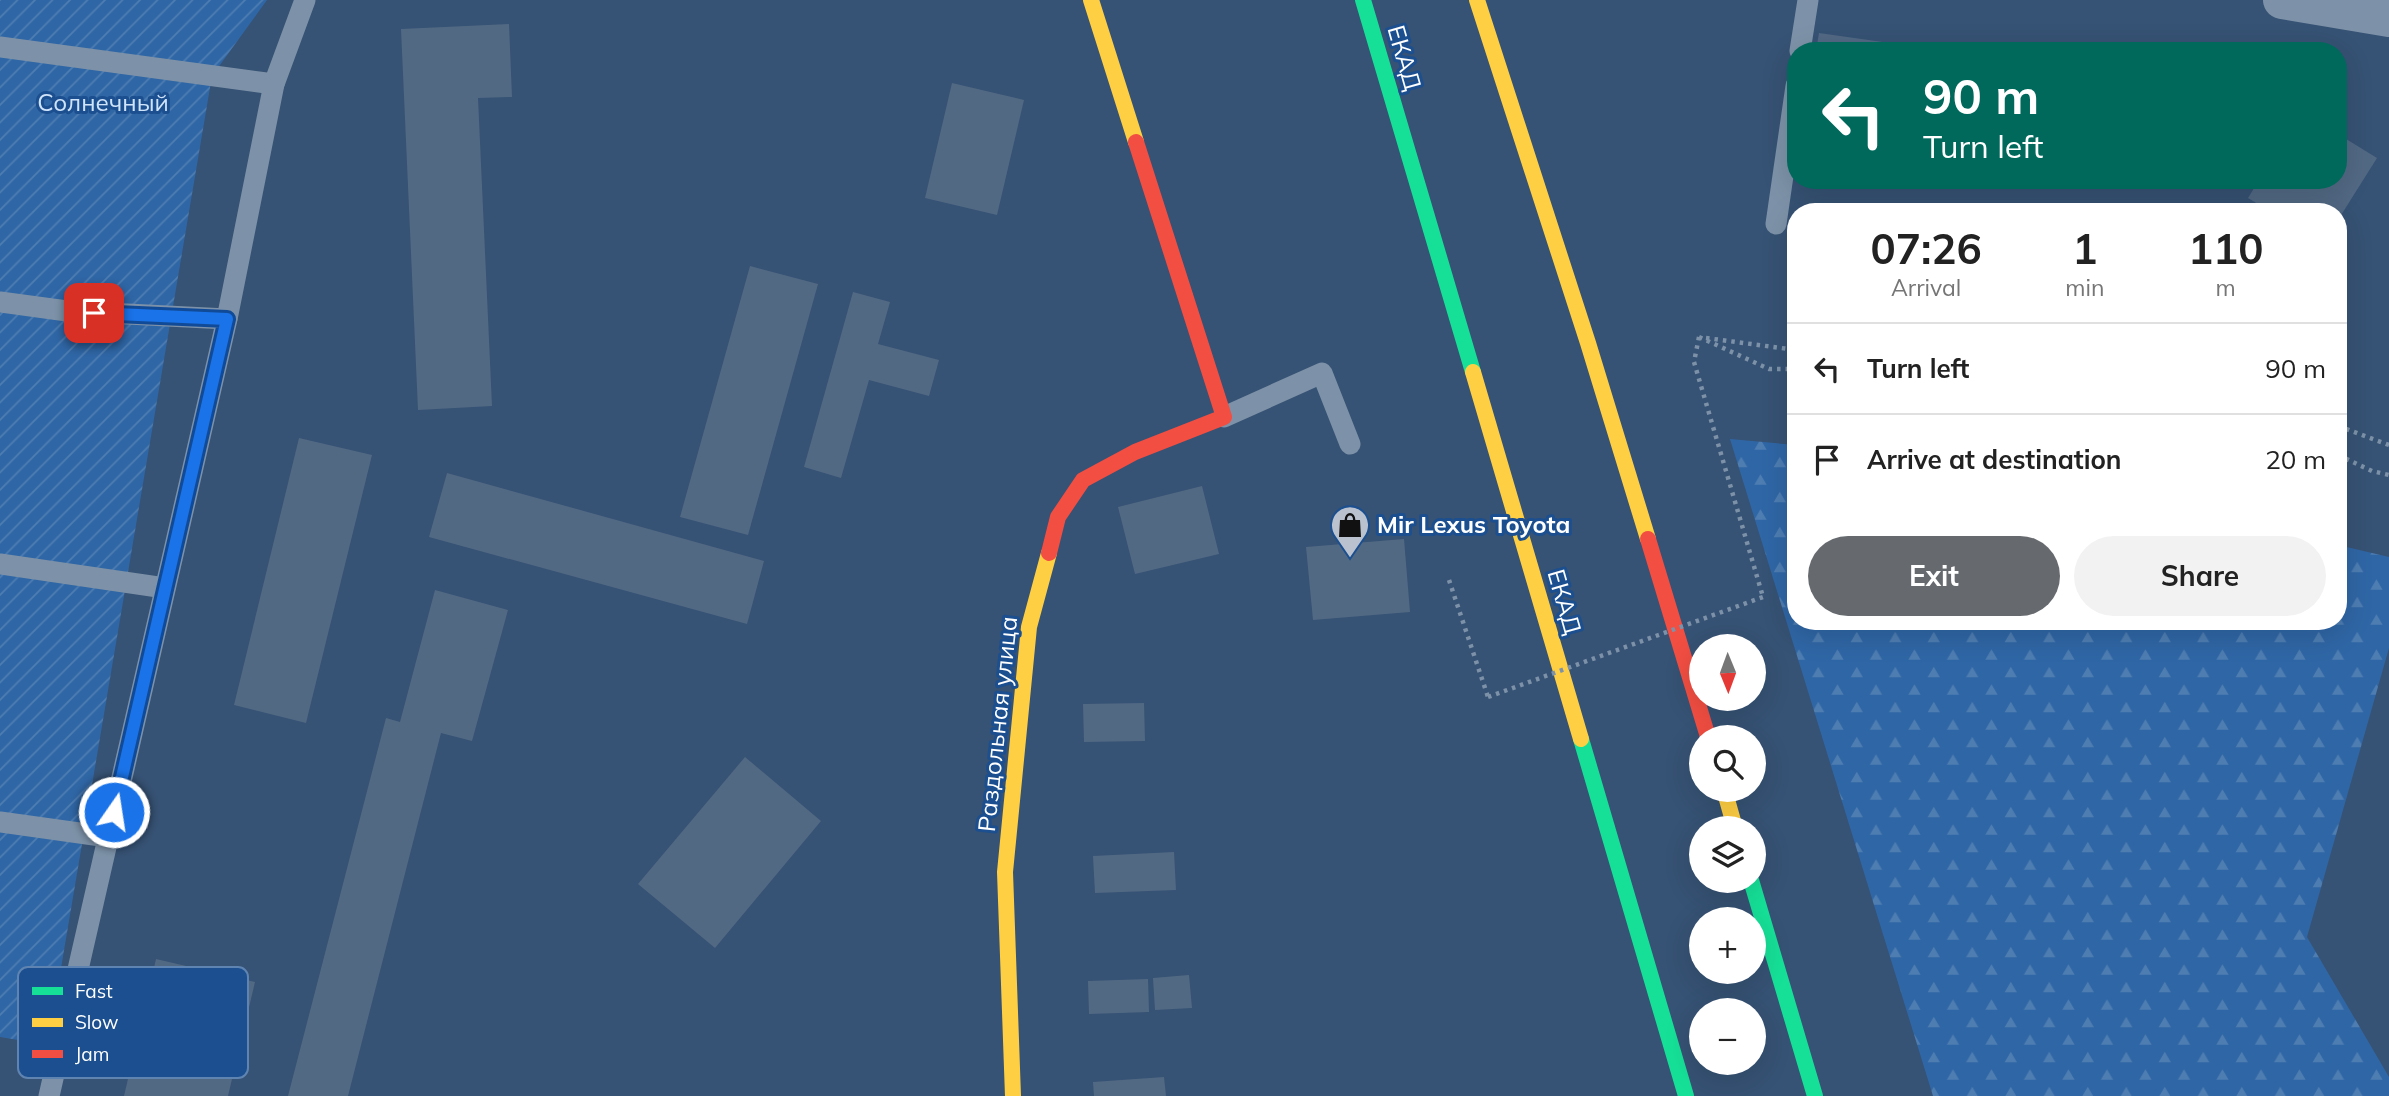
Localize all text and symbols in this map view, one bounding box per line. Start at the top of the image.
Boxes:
street label: ЕКАД [1381,22,1429,94]
text: 90 m [1923,65,2039,126]
icon: left [1808,70,1899,161]
park label: Солнечный [37,87,169,117]
text: Turn left [1923,126,2043,166]
text: 07:26 [1871,222,1982,275]
text: 1 [2072,222,2097,275]
text: 110 [2188,222,2263,275]
text: Arrival [1891,273,1961,302]
text: min [2065,273,2104,302]
text: m [2216,273,2236,302]
pin [64,283,124,343]
icon: arrive [75,294,113,332]
icon: left [1808,350,1846,388]
text: Turn left [1867,352,1969,385]
text: 90 m [2265,352,2326,385]
icon: arrive [1808,441,1846,479]
text: Arrive at destination [1867,443,2122,476]
text: 20 m [2265,443,2326,476]
shop icon: Mir Lexus Toyota [1329,504,1371,559]
place label: Mir Lexus Toyota [1377,509,1570,539]
button: Exit [1808,536,2060,616]
button: Share [2074,536,2326,616]
street label: ЕКАД [1541,566,1589,638]
street label: Раздольная улица [971,615,1023,833]
north arrow [1689,634,1766,710]
map controls [1689,634,1766,1075]
button: search [1689,725,1766,802]
position arrow [77,775,151,849]
button: layers [1689,816,1766,893]
button: + [1689,907,1766,984]
legend [18,967,248,1078]
text: Fast [75,979,113,1003]
button: − [1689,998,1766,1075]
text: Slow [75,1010,119,1034]
text: Jam [75,1042,109,1066]

